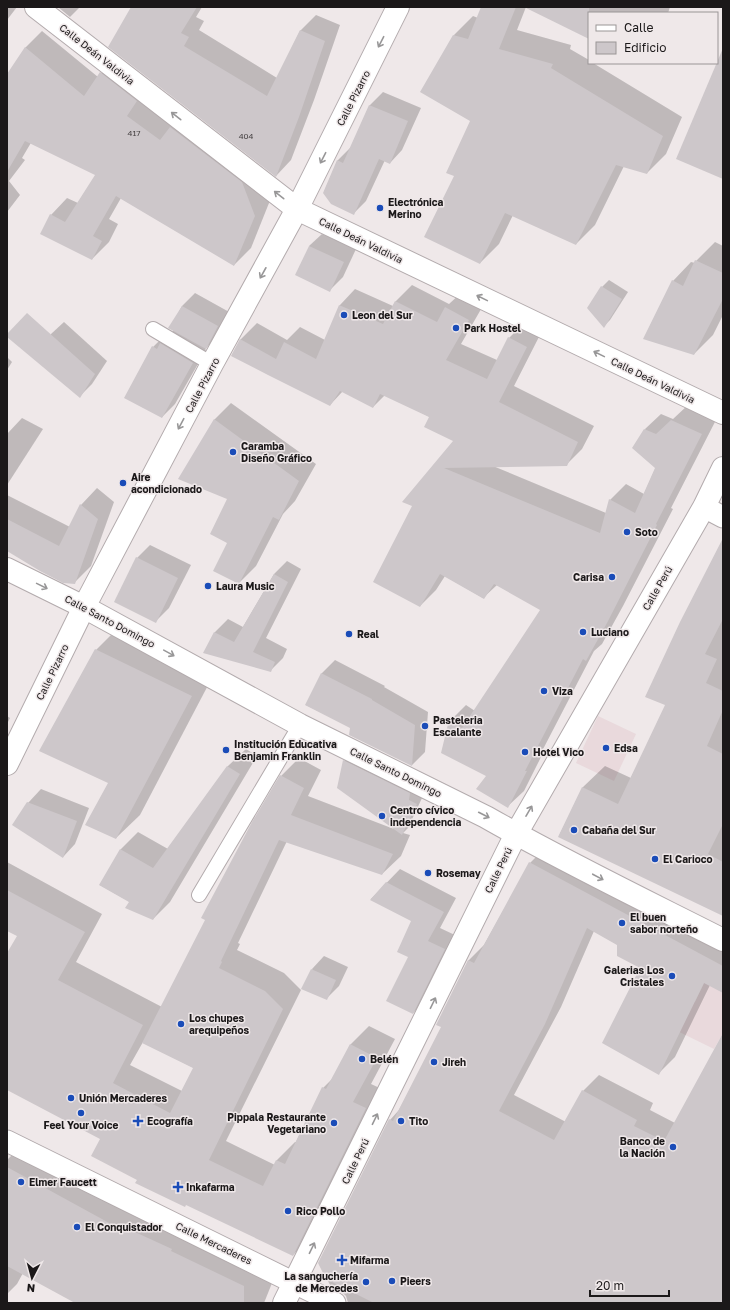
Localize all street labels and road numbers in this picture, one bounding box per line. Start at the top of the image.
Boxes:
street label: Calle Deán Valdivia [57,21,137,87]
street label: Calle Pizarro [334,68,372,128]
street label: Calle Deán Valdivia [317,214,405,266]
street label: Calle Deán Valdivia [609,354,697,406]
street label: Calle Pizarro [182,355,222,415]
street label: Calle Perú [639,564,675,612]
street label: Calle Santo Domingo [63,592,157,650]
street label: Calle Pizarro [33,642,71,702]
street label: Calle Santo Domingo [348,745,444,799]
street label: Calle Perú [482,845,514,895]
street label: Calle Perú [339,1136,371,1186]
street label: Calle Mercaderes [174,1219,254,1267]

